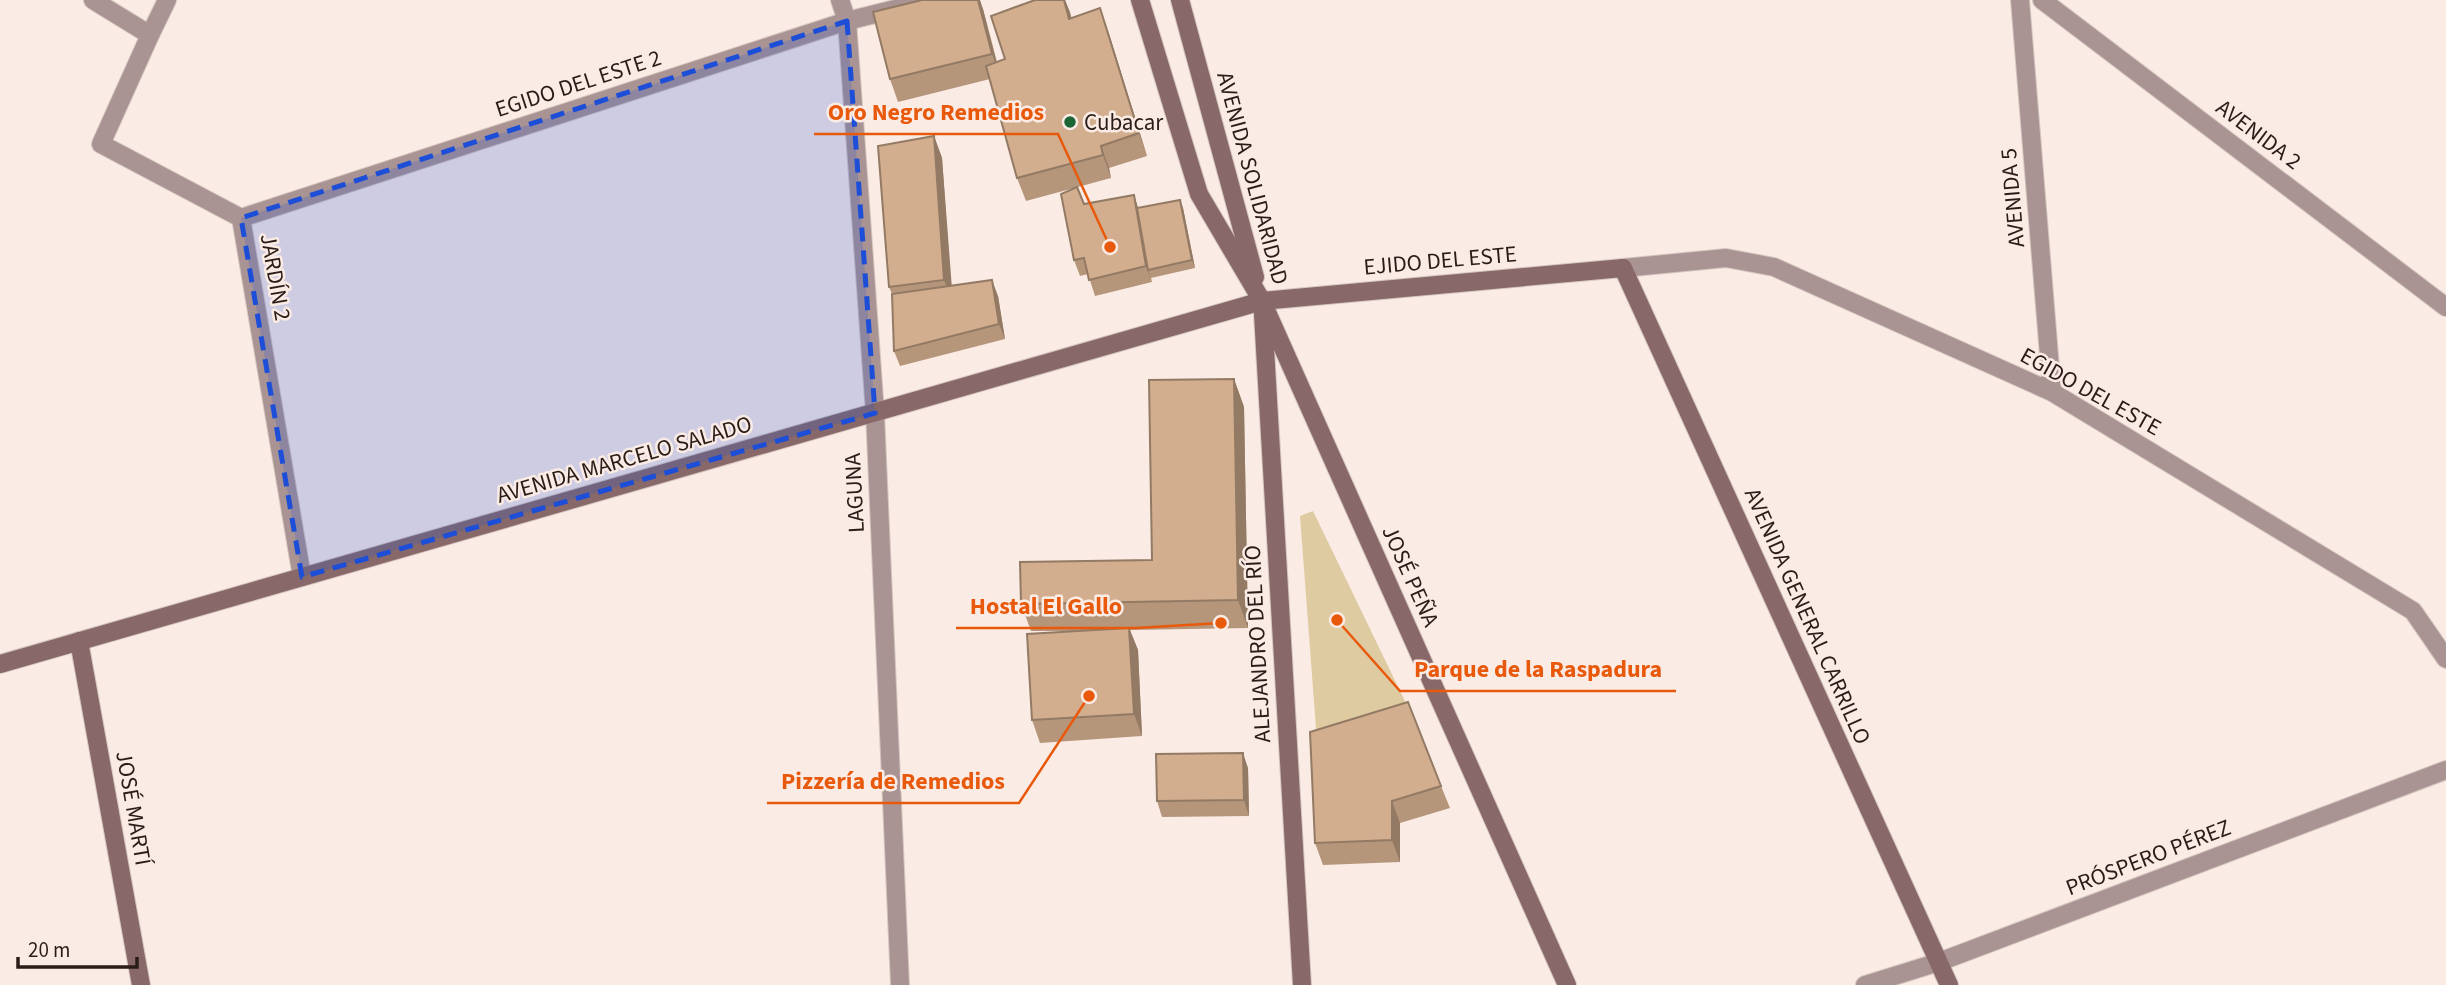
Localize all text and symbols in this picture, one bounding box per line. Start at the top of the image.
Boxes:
street label: EGIDO DEL ESTE 2 [491,41,665,126]
street label: AVENIDA SOLIDARIDAD [1208,68,1297,288]
callout: Oro Negro Remedios [814,89,1058,134]
street label: AVENIDA 2 [2209,91,2308,178]
text: Oro Negro Remedios [828,95,1044,130]
place label: Cubacar [1084,106,1164,139]
marker: Cubacar [1062,114,1078,130]
street label: AVENIDA 5 [1992,147,2033,249]
street label: JARDÍN 2 [252,231,299,323]
street label: EJIDO DEL ESTE [1362,237,1518,284]
street label: EGIDO DEL ESTE [2014,339,2167,444]
street label: AVENIDA MARCELO SALADO [493,407,756,512]
street label: LAGUNA [836,452,873,534]
street label: AVENIDA GENERAL CARRILLO [1736,483,1879,750]
street label: JOSÉ PEÑA [1374,520,1448,633]
street label: ALEJANDRO DEL RÍO [1236,544,1279,744]
callout: Hostal El Gallo [956,583,1136,628]
text: Hostal El Gallo [970,589,1122,624]
callout: Parque de la Raspadura [1400,646,1676,691]
text: Parque de la Raspadura [1414,652,1662,687]
street label: JOSÉ MARTÍ [107,748,160,869]
callout: Pizzería de Remedios [767,758,1019,803]
text: Pizzería de Remedios [781,764,1005,799]
street label: PRÓSPERO PÉREZ [2061,811,2236,904]
scale bar [18,926,136,970]
text: 20 m [28,935,70,965]

